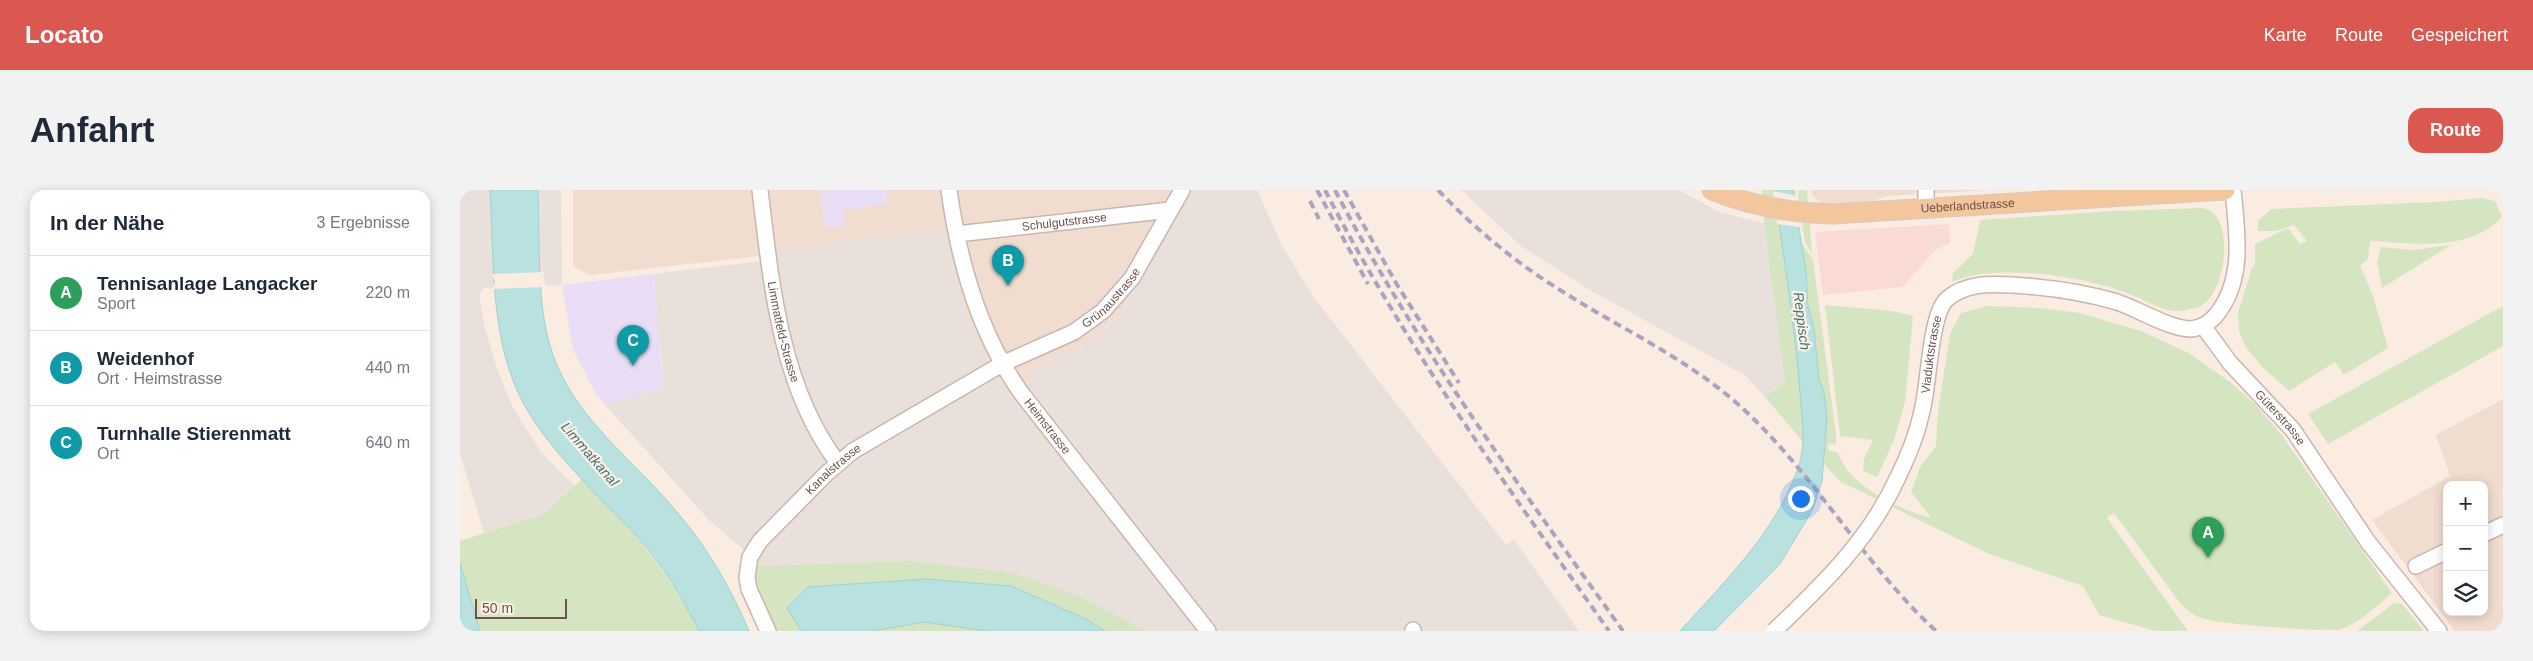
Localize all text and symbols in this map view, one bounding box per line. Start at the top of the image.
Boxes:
text: Locato [25,21,104,48]
text: Karte [2264,25,2307,45]
text: Route [2335,25,2383,45]
text: Gespeichert [2411,25,2508,45]
button: Route [2408,108,2503,153]
text: Anfahrt [30,110,154,149]
street label: Ueberlandstrasse [1920,196,2015,216]
street label: Schulgutstrasse [1021,210,1108,234]
text: In der Nähe [50,211,164,234]
text: 3 Ergebnisse [317,214,410,231]
pin: B [992,245,1024,286]
street label: Grünaustrasse [1079,265,1143,331]
text: Tennisanlage Langacker [97,273,317,294]
street label: Limmatfeld-Strasse [765,280,802,385]
text: A [60,284,72,301]
text: 220 m [366,284,410,301]
water label: Reppisch [1791,291,1814,351]
text: Sport [97,295,135,312]
street label: Viaduktstrasse [1918,314,1945,394]
pin: C [617,325,649,366]
text: Weidenhof [97,348,194,369]
text: B [60,359,72,376]
text: 440 m [366,359,410,376]
text: Ort · Heimstrasse [97,370,222,387]
street label: Güterstrasse [2252,387,2308,448]
street label: Heimstrasse [1021,396,1074,457]
water label: Limmatkanal [558,419,623,490]
text: Turnhalle Stierenmatt [97,423,291,444]
text: C [60,434,72,451]
text: 640 m [366,434,410,451]
street label: Kanalstrasse [803,441,864,498]
text: Ort [97,445,119,462]
map controls [2443,481,2488,616]
button: + [2443,481,2488,526]
your location [1788,486,1814,512]
pin: A [2192,517,2224,558]
button: − [2443,526,2488,571]
button: layers [2443,571,2488,616]
scale bar [475,596,568,619]
text: 50 m [482,600,513,616]

